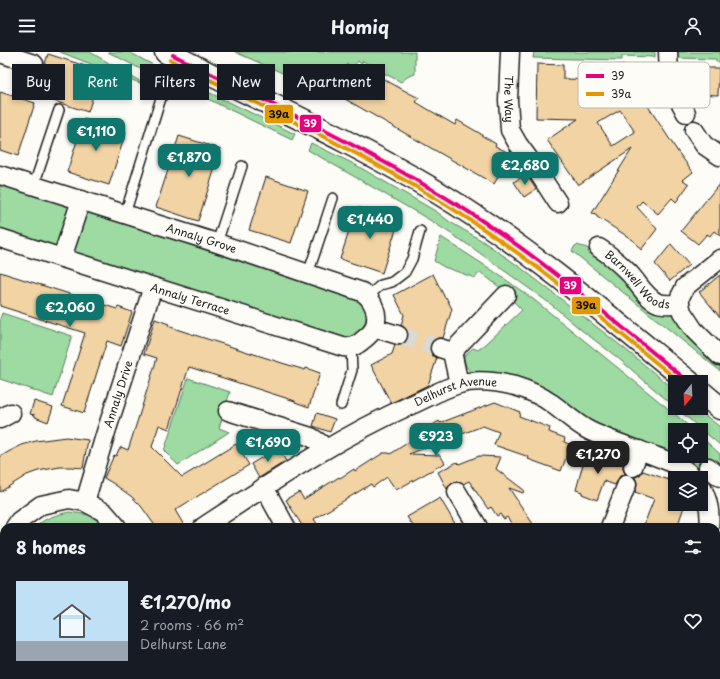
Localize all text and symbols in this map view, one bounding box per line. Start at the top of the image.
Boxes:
text: Homiq [331,13,389,40]
icon: menu [16,15,38,37]
icon: person [682,15,704,37]
legend [578,62,710,108]
chip: Buy [12,64,65,100]
chip: Rent [73,64,132,100]
chip: Filters [140,64,209,100]
chip: New [217,64,275,100]
chip: Apartment [283,64,385,100]
text: 39 [611,67,624,84]
street label: The Way [500,75,518,123]
text: 39a [611,85,631,102]
line badge: 39a [264,104,294,124]
text: 39a [268,105,290,122]
line badge: 39 [299,114,322,133]
text: 39 [303,114,317,131]
pin: €1,110 [63,118,129,152]
text: €1,110 [76,121,116,140]
pin: €1,870 [156,144,222,178]
text: €1,870 [167,147,211,166]
pin: €2,680 [492,152,558,186]
text: €2,680 [501,155,549,174]
pin: €1,440 [337,206,403,240]
text: €1,440 [347,209,393,228]
street label: Annaly Grove [164,219,239,257]
street label: Barnwell Woods [602,246,670,312]
line badge: 39 [559,276,582,295]
text: 39 [563,276,577,293]
street label: Annaly Terrace [148,278,232,319]
pin: €2,060 [37,294,103,328]
line badge: 39a [571,296,601,315]
text: 39a [575,296,597,313]
text: €2,060 [45,297,95,316]
street label: Annaly Drive [99,358,137,430]
street label: Delhurst Avenue [411,372,498,410]
north arrow [668,375,708,415]
map controls [668,375,708,511]
pin: €923 [412,423,460,457]
button: locate [668,423,708,463]
text: €923 [418,426,454,445]
pin: €1,690 [235,429,301,463]
text: €1,690 [245,432,291,451]
pin: €1,270 [565,441,631,475]
text: €1,270 [575,444,621,463]
button: layers [668,471,708,511]
text: 8 homes [16,534,86,560]
icon: filters [682,536,704,558]
text: €1,270/mo [140,589,231,615]
icon: home [48,597,96,645]
icon: heart [682,610,704,632]
text: 2 rooms · 66 m² [140,615,244,634]
text: Delhurst Lane [140,634,227,653]

